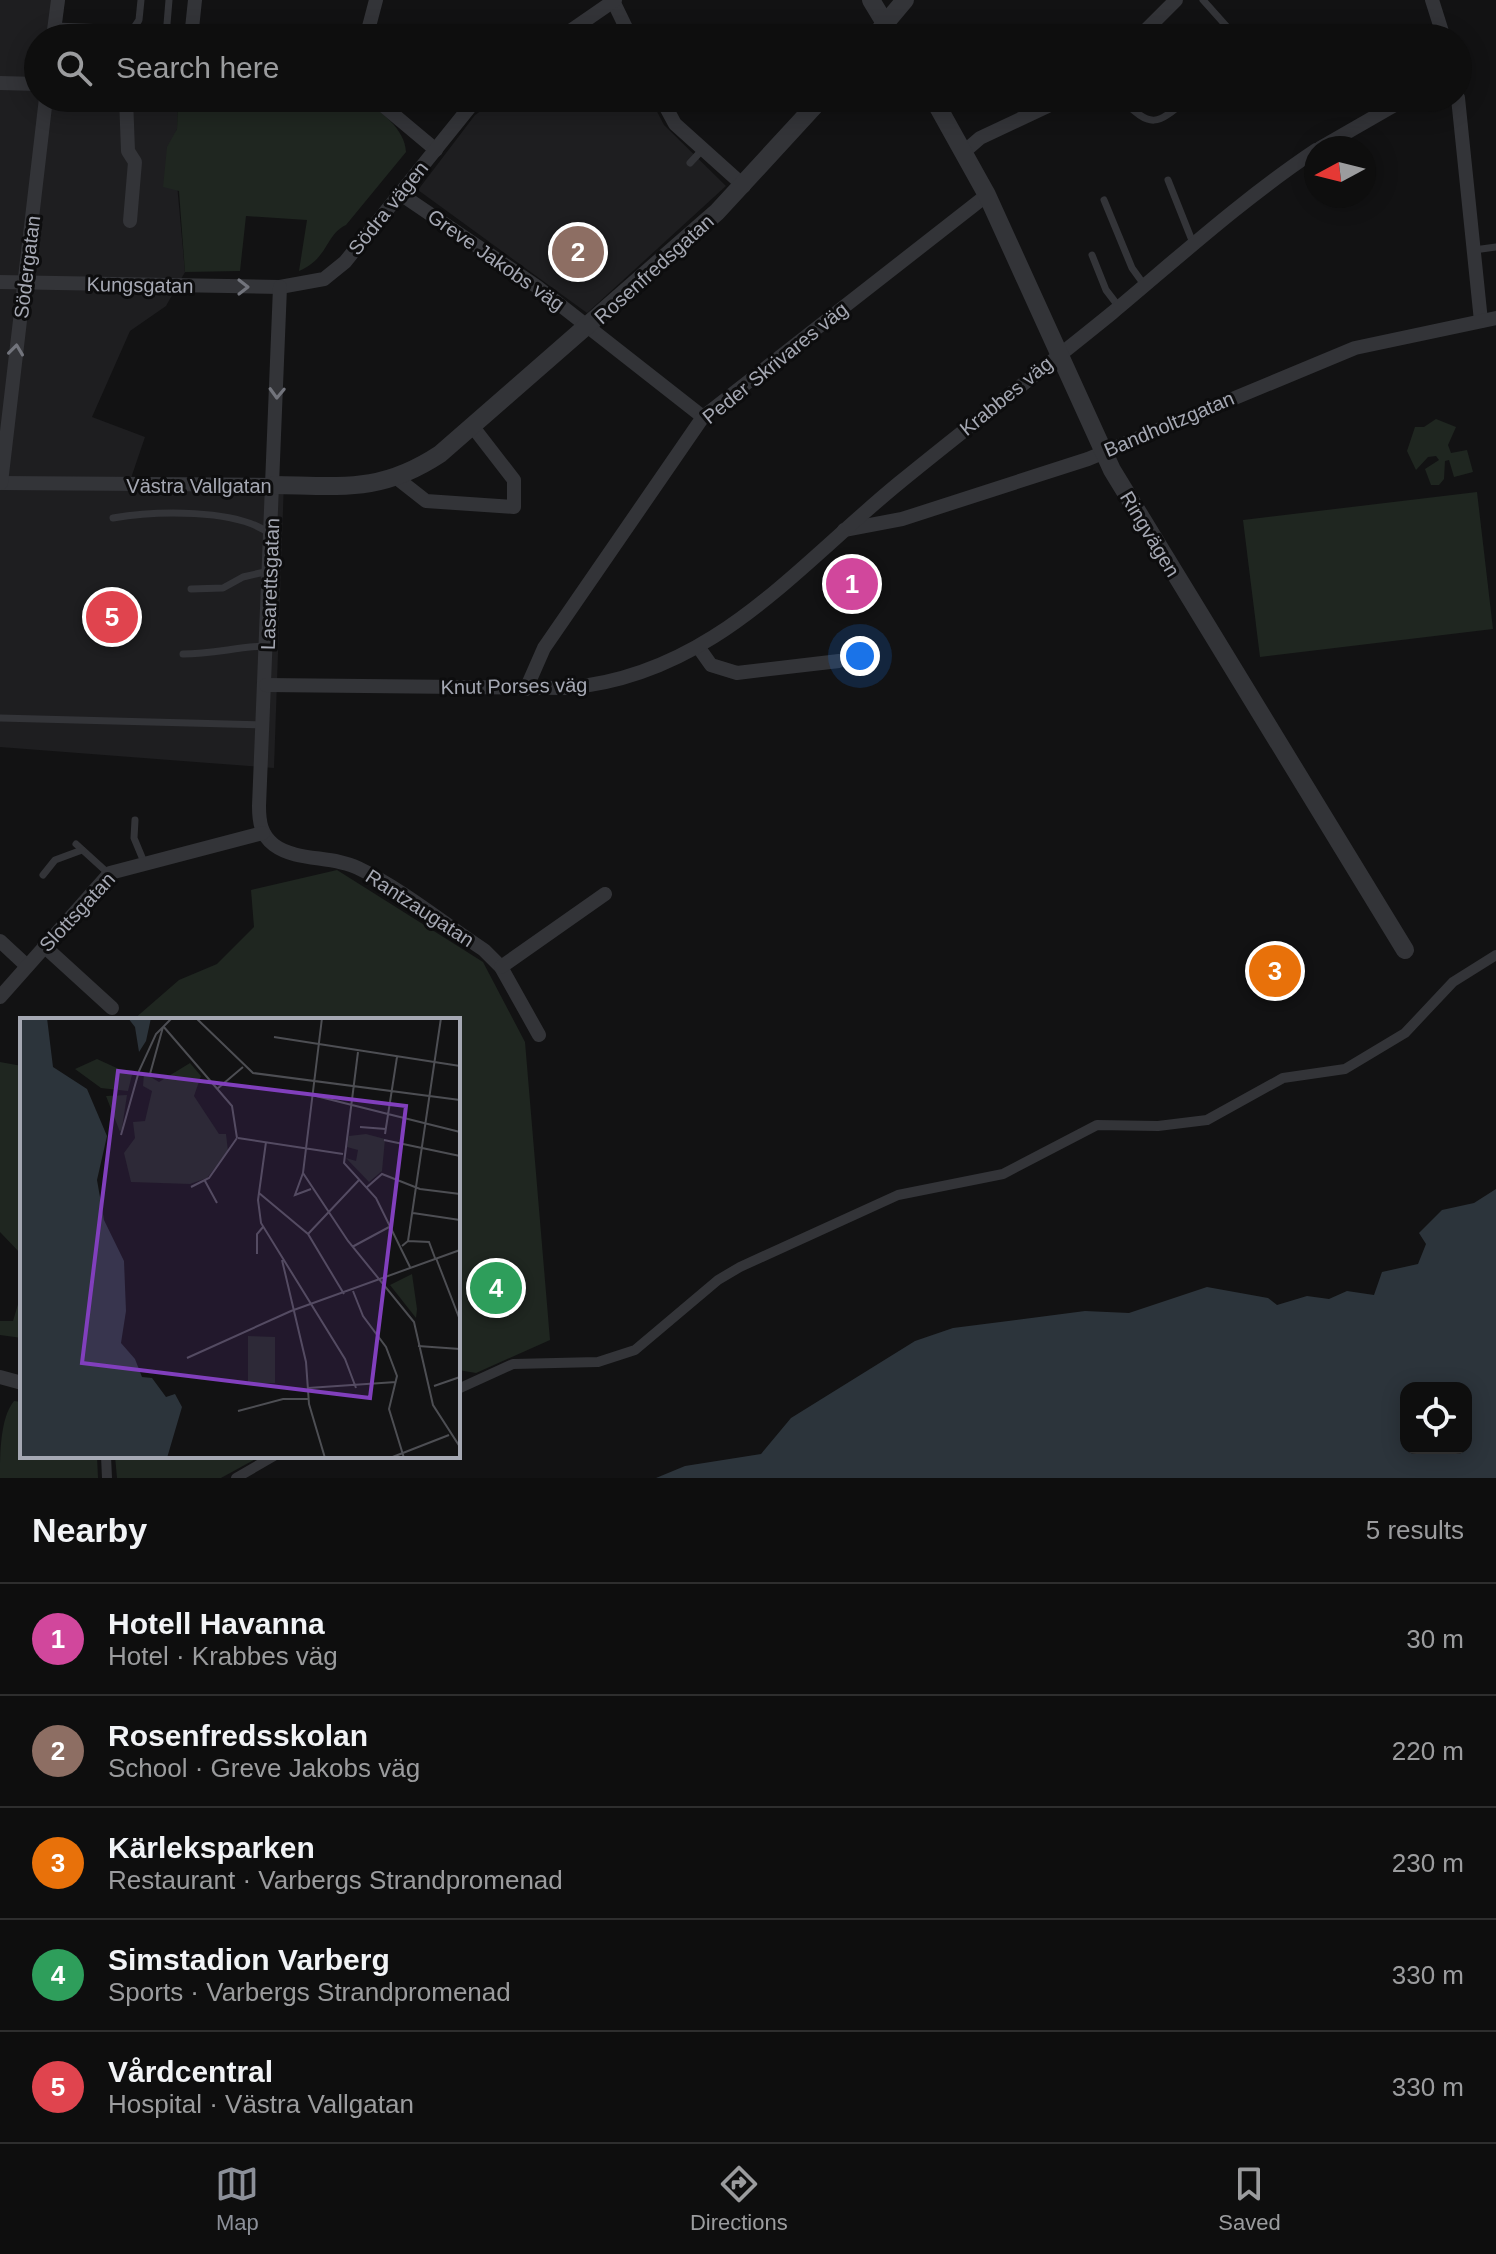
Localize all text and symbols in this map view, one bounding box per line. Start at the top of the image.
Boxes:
search box [24,24,1472,112]
icon: search [52,46,96,90]
text: Search here [116,51,279,84]
north arrow [1304,136,1376,208]
street label: Södra vägen [344,157,432,259]
street label: Greve Jakobs väg [424,205,568,315]
street label: Rosenfredsgatan [590,210,718,328]
street label: Södergatan [10,214,44,320]
pin: 2 [552,222,604,282]
street label: Kungsgatan [86,273,194,297]
one-way arrow [237,278,250,296]
street label: Peder Skrivares väg [698,298,852,428]
one-way arrow [8,343,25,356]
street label: Krabbes väg [955,352,1057,440]
one-way arrow [268,387,285,400]
street label: Bandholtzgatan [1101,387,1237,461]
street label: Västra Vallgatan [126,475,272,497]
street label: Ringvägen [1116,487,1184,581]
street label: Lasarettsgatan [257,517,283,651]
pin: 1 [826,554,878,614]
pin: 5 [86,587,138,647]
your location [840,636,880,676]
street label: Knut Porses väg [440,674,588,698]
street label: Rantzaugatan [362,865,478,951]
street label: Slottsgatan [35,868,119,956]
pin: 3 [1249,941,1301,1001]
inset map [20,1018,460,1458]
pin: 4 [470,1258,522,1318]
map controls [1400,1382,1472,1454]
button: locate [1400,1382,1472,1454]
text: Nearby [32,1511,147,1549]
text: 5 results [1366,1515,1464,1545]
text: Hotell Havanna [108,1607,325,1640]
text: 1 [51,1624,65,1654]
text: 30 m [1406,1624,1464,1654]
text: Hotel · Krabbes väg [108,1641,338,1671]
text: Rosenfredsskolan [108,1719,368,1752]
text: 2 [51,1736,65,1766]
text: 220 m [1392,1736,1464,1766]
text: School · Greve Jakobs väg [108,1753,420,1783]
text: Kärleksparken [108,1831,315,1864]
text: 3 [51,1848,65,1878]
text: 230 m [1392,1848,1464,1878]
text: Restaurant · Varbergs Strandpromenad [108,1865,563,1895]
text: Simstadion Varberg [108,1943,390,1976]
text: 4 [51,1960,65,1990]
text: 330 m [1392,1960,1464,1990]
text: Sports · Varbergs Strandpromenad [108,1977,511,2007]
text: Vårdcentral [108,2055,273,2088]
text: 5 [51,2072,65,2102]
text: 330 m [1392,2072,1464,2102]
text: Hospital · Västra Vallgatan [108,2089,414,2119]
tab: Map [215,2162,259,2236]
tab: Directions [690,2162,788,2236]
tab: Saved [1218,2162,1281,2236]

